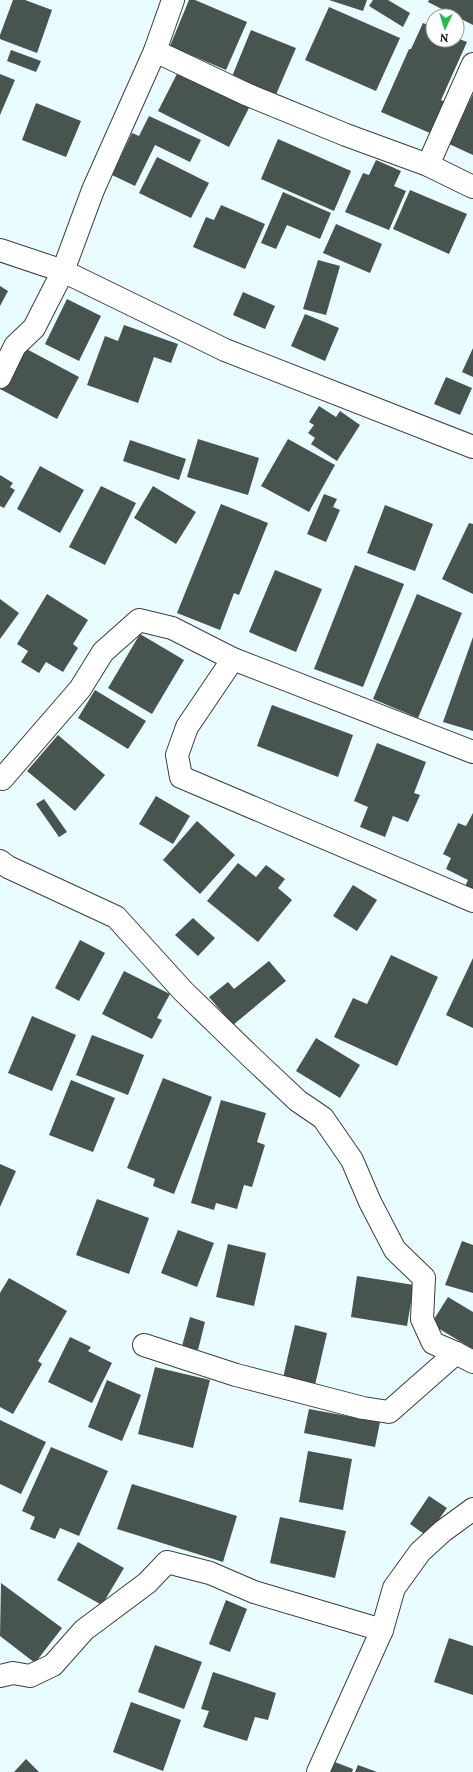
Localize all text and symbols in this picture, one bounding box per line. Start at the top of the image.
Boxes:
north arrow [425,8,465,48]
text: N [439,31,449,45]

